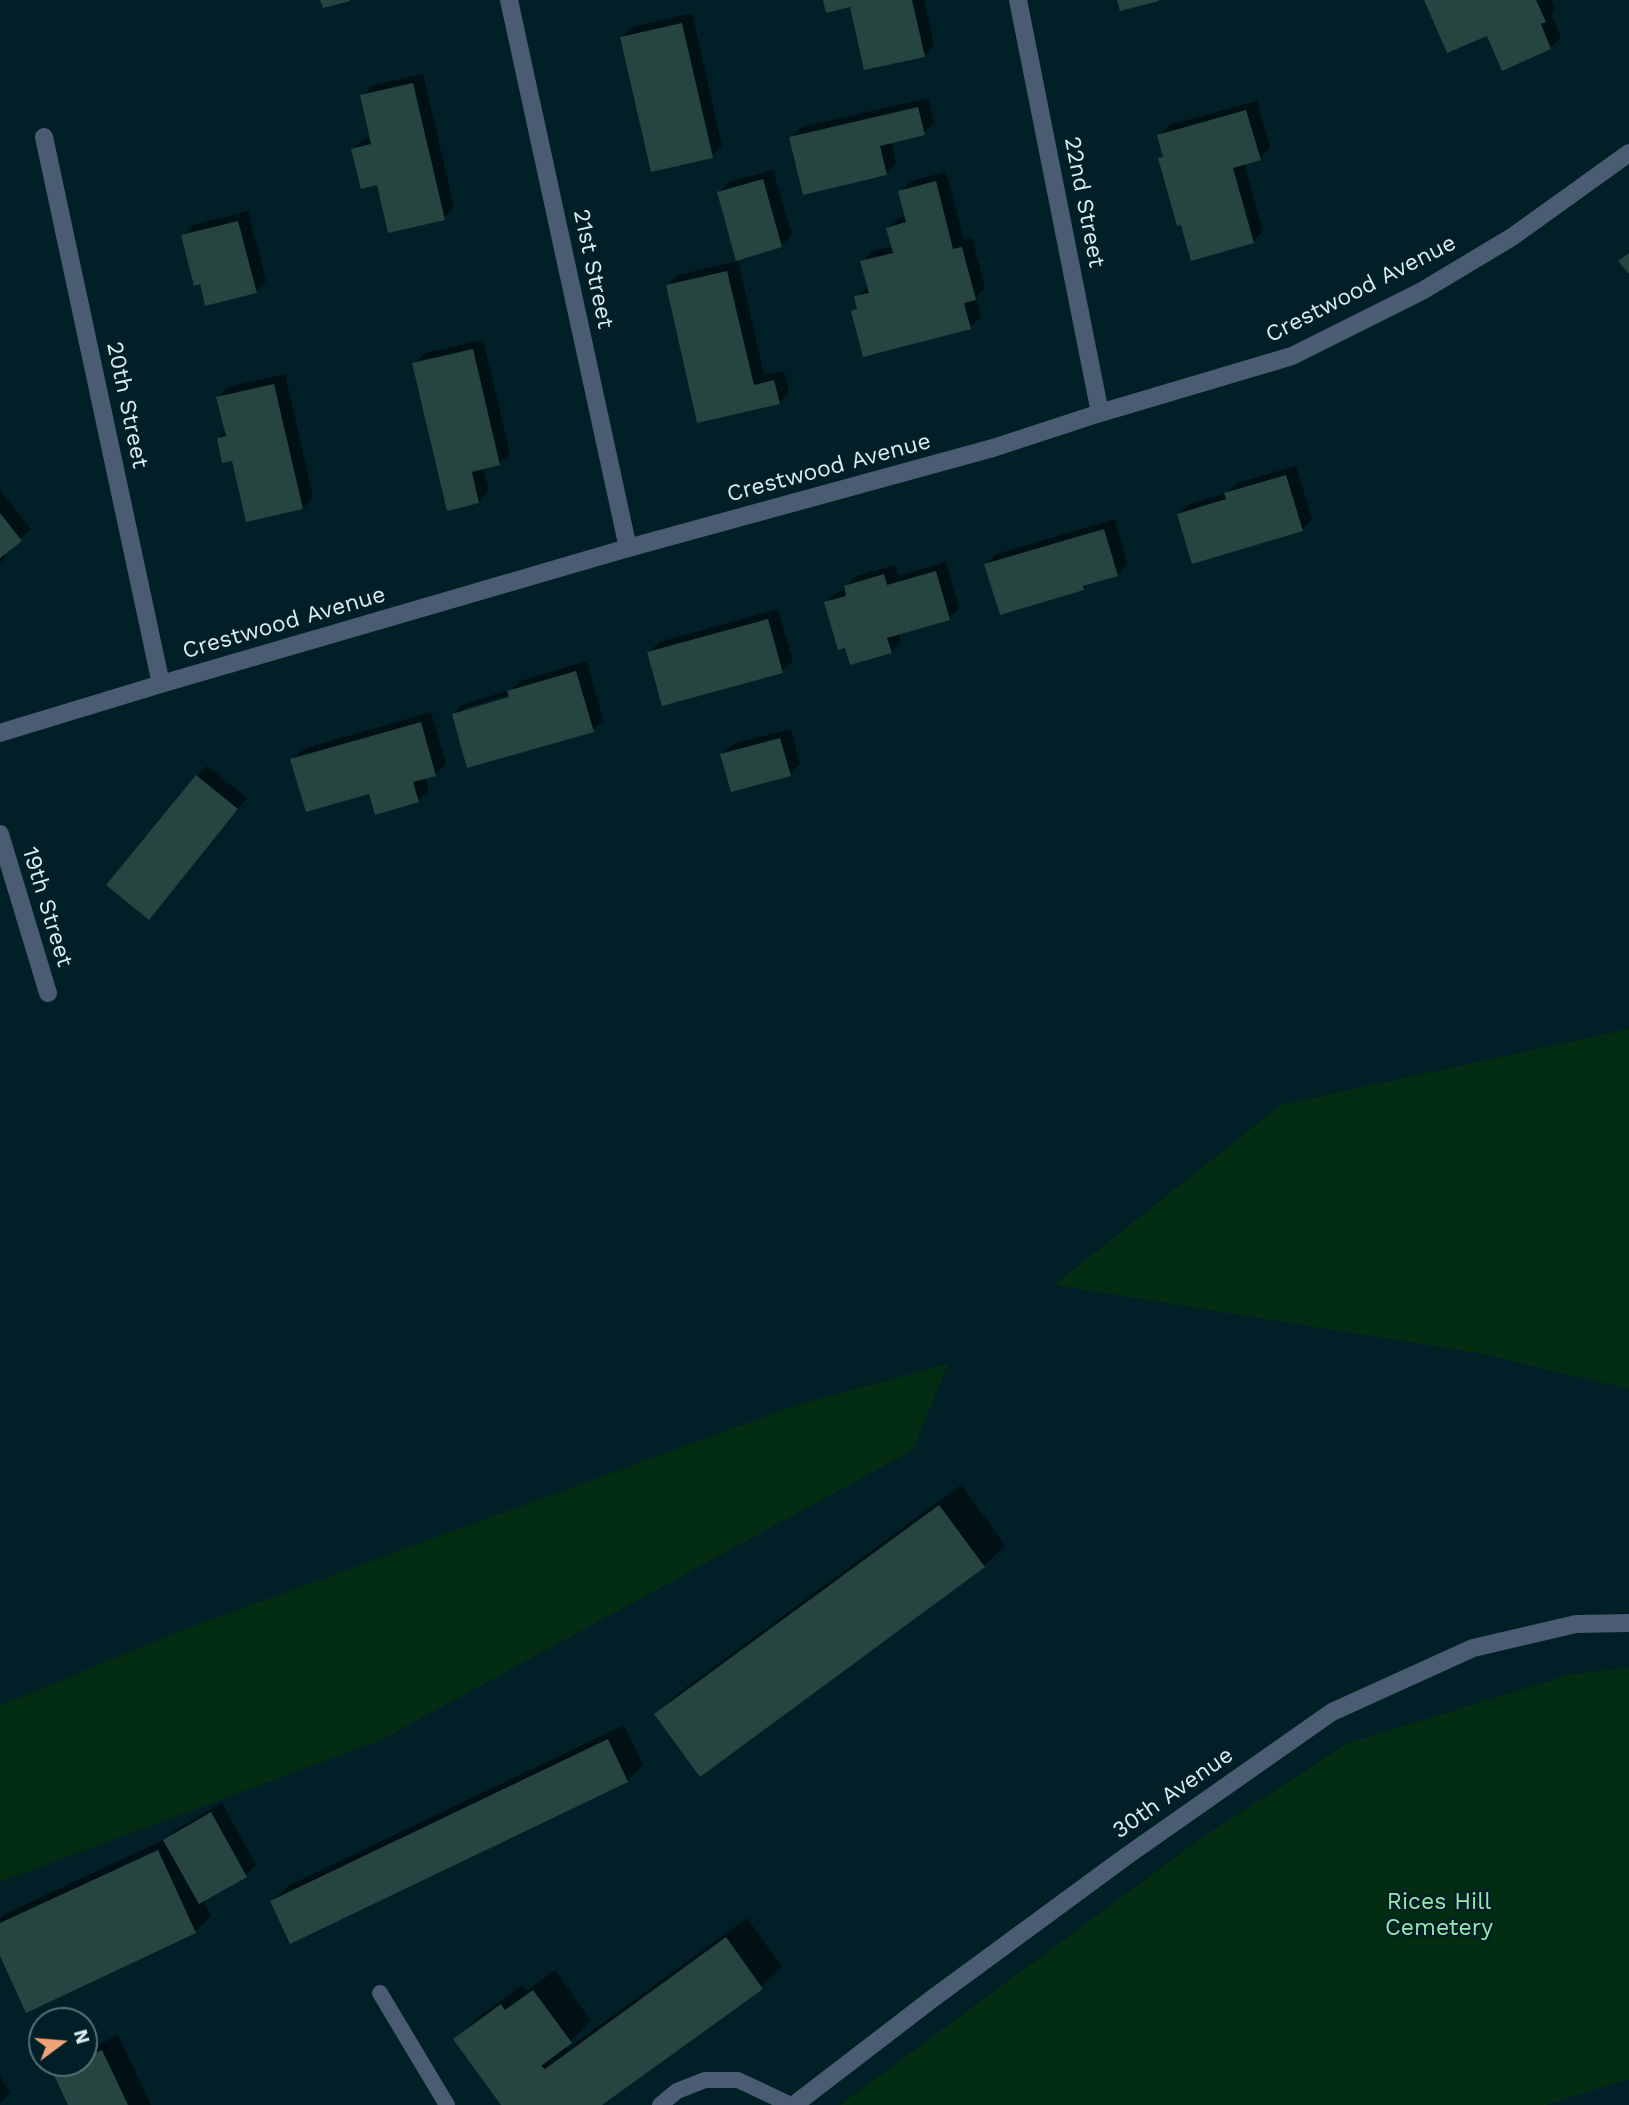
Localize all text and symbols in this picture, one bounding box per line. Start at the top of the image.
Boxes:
street label: 22nd Street [1058,134,1110,270]
street label: 21st Street [567,207,619,331]
street label: Crestwood Avenue [1261,229,1461,349]
street label: 20th Street [100,339,154,471]
street label: Crestwood Avenue [724,428,934,508]
street label: Crestwood Avenue [179,581,389,665]
street label: 19th Street [16,844,78,970]
street label: 30th Avenue [1107,1741,1239,1845]
park label: Rices Hill Cemetery [1385,1888,1493,1942]
north arrow [28,2007,98,2077]
text: N [69,2027,95,2047]

